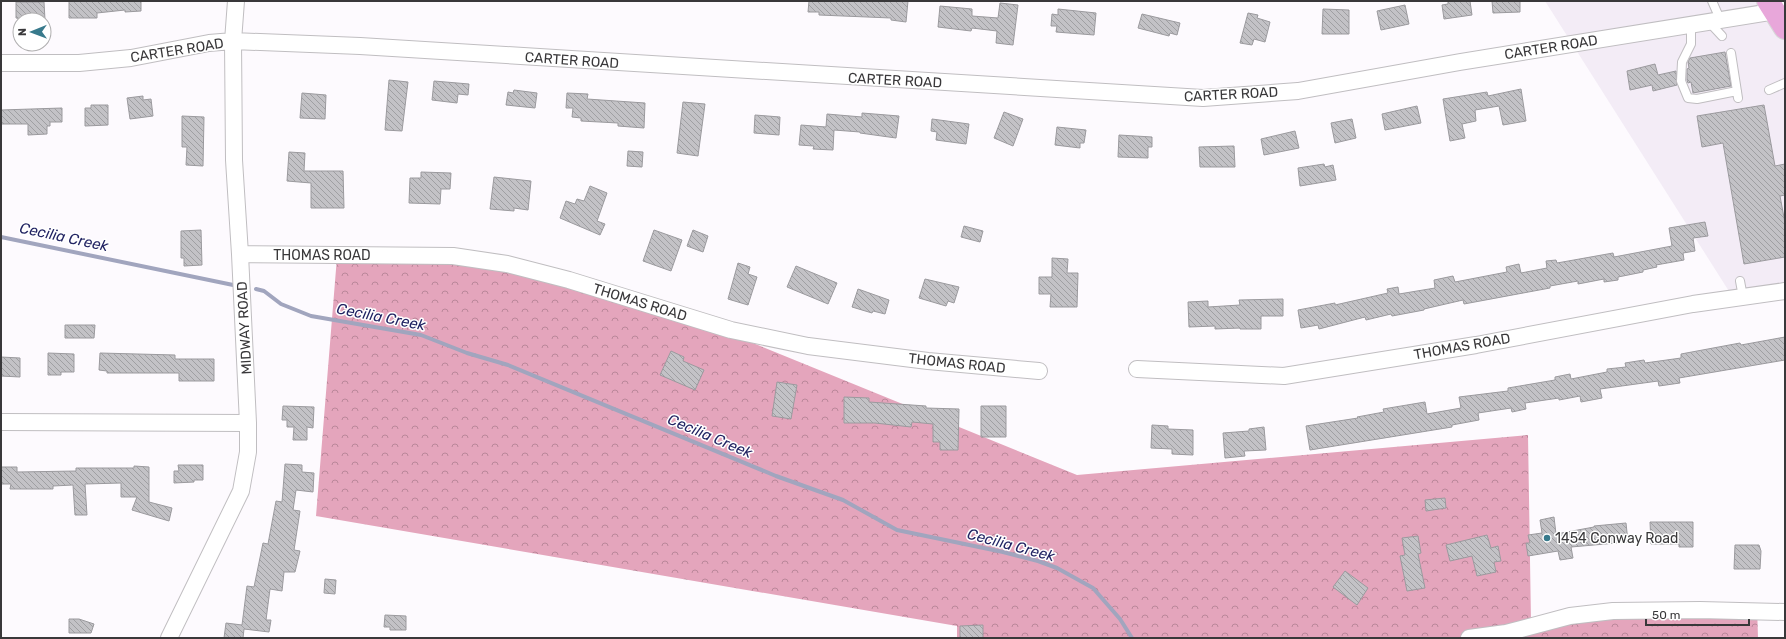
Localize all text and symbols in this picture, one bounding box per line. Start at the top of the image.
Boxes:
north arrow [12,12,52,52]
text: N [16,28,29,36]
street label: CARTER ROAD [1503,32,1599,63]
street label: CARTER ROAD [129,35,225,66]
street label: CARTER ROAD [524,49,620,72]
street label: CARTER ROAD [847,70,943,91]
street label: CARTER ROAD [1183,84,1279,105]
water label: Cecilia Creek [18,219,110,255]
street label: THOMAS ROAD [273,247,371,264]
street label: THOMAS ROAD [591,280,689,325]
street label: MIDWAY ROAD [234,281,255,375]
water label: Cecilia Creek [335,300,427,334]
street label: THOMAS ROAD [1413,330,1512,363]
street label: THOMAS ROAD [908,350,1006,377]
water label: Cecilia Creek [665,410,755,462]
water label: Cecilia Creek [965,525,1057,565]
place label: 1454 Conway Road [1555,530,1678,547]
marker: 1454 Conway Road [1542,533,1552,543]
scale bar [1646,601,1749,627]
text: 50 m [1652,608,1680,622]

